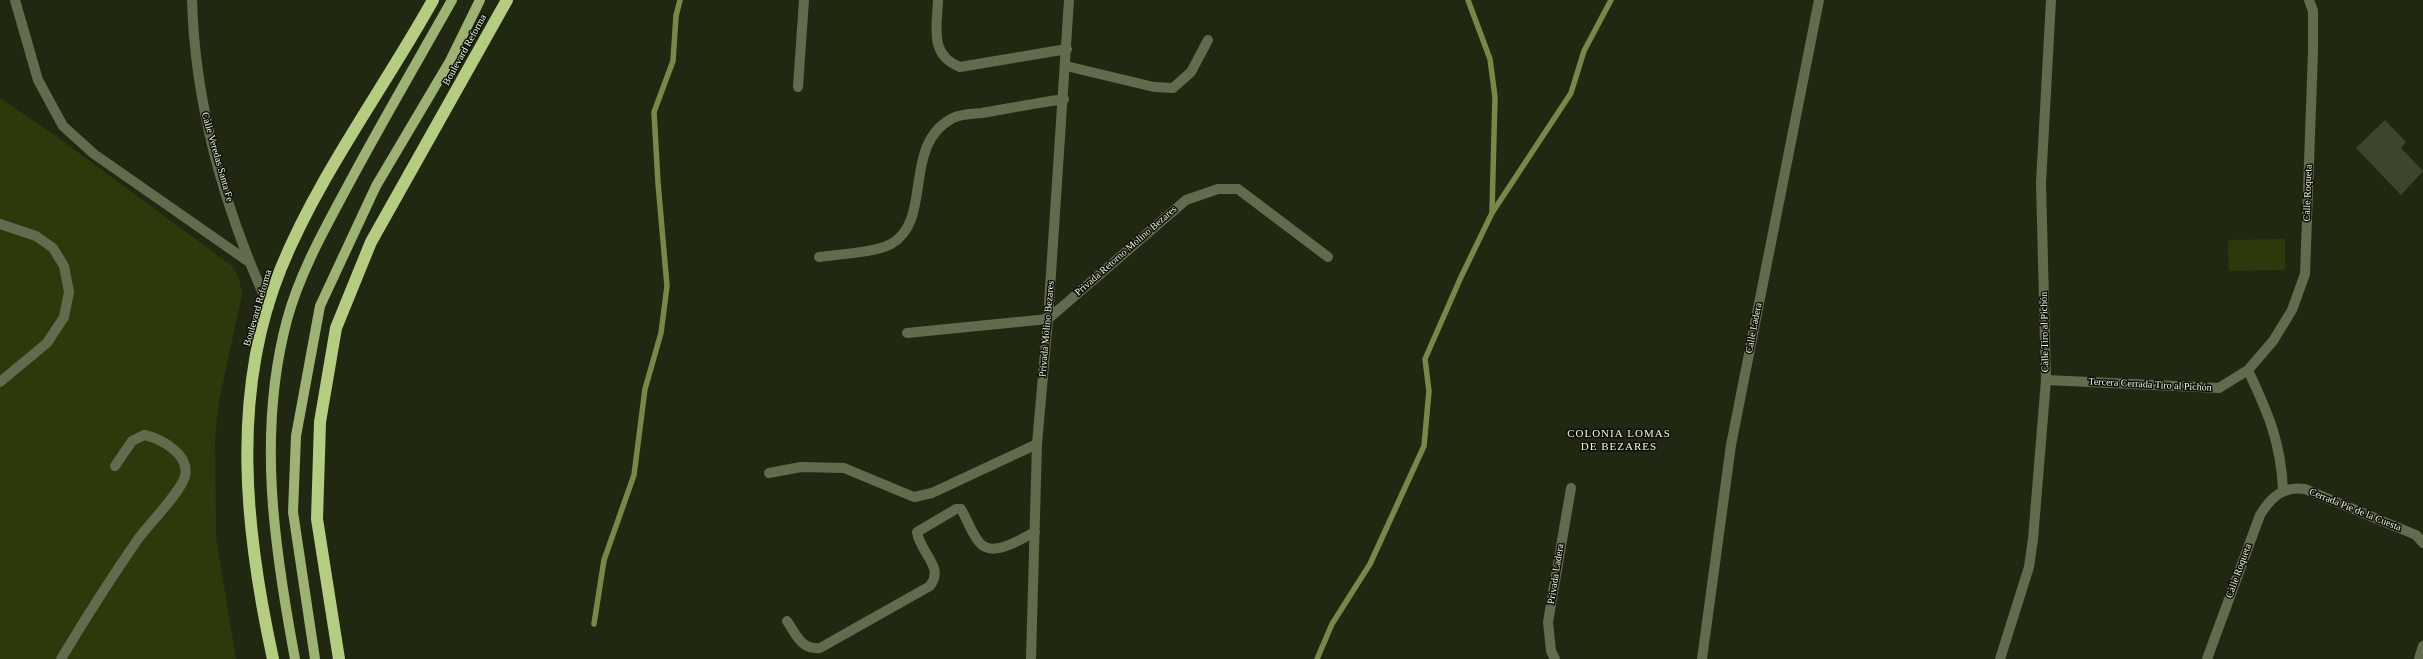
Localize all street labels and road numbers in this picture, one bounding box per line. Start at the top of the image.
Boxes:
street label: Boulevard Reforma [441,12,489,88]
street label: Calle Veredas Santa Fe [198,111,236,203]
street label: Calle Roqueta [2301,164,2315,222]
street label: Privada Retorno Molino Bezares [1072,203,1180,299]
street label: Boulevard Reforma [241,268,275,348]
street label: Privada Molino Bezares [1037,280,1057,378]
street label: Calle Tiro al Pichón [2038,292,2052,372]
street label: Calle Ladera [1743,302,1765,354]
street label: Tercera Cerrada Tiro al Pichón [2088,376,2212,394]
street label: Cerrada Pie de la Cuesta [2307,486,2403,534]
street label: Calle Roqueta [2224,542,2254,600]
street label: Privada Ladera [1545,543,1567,605]

